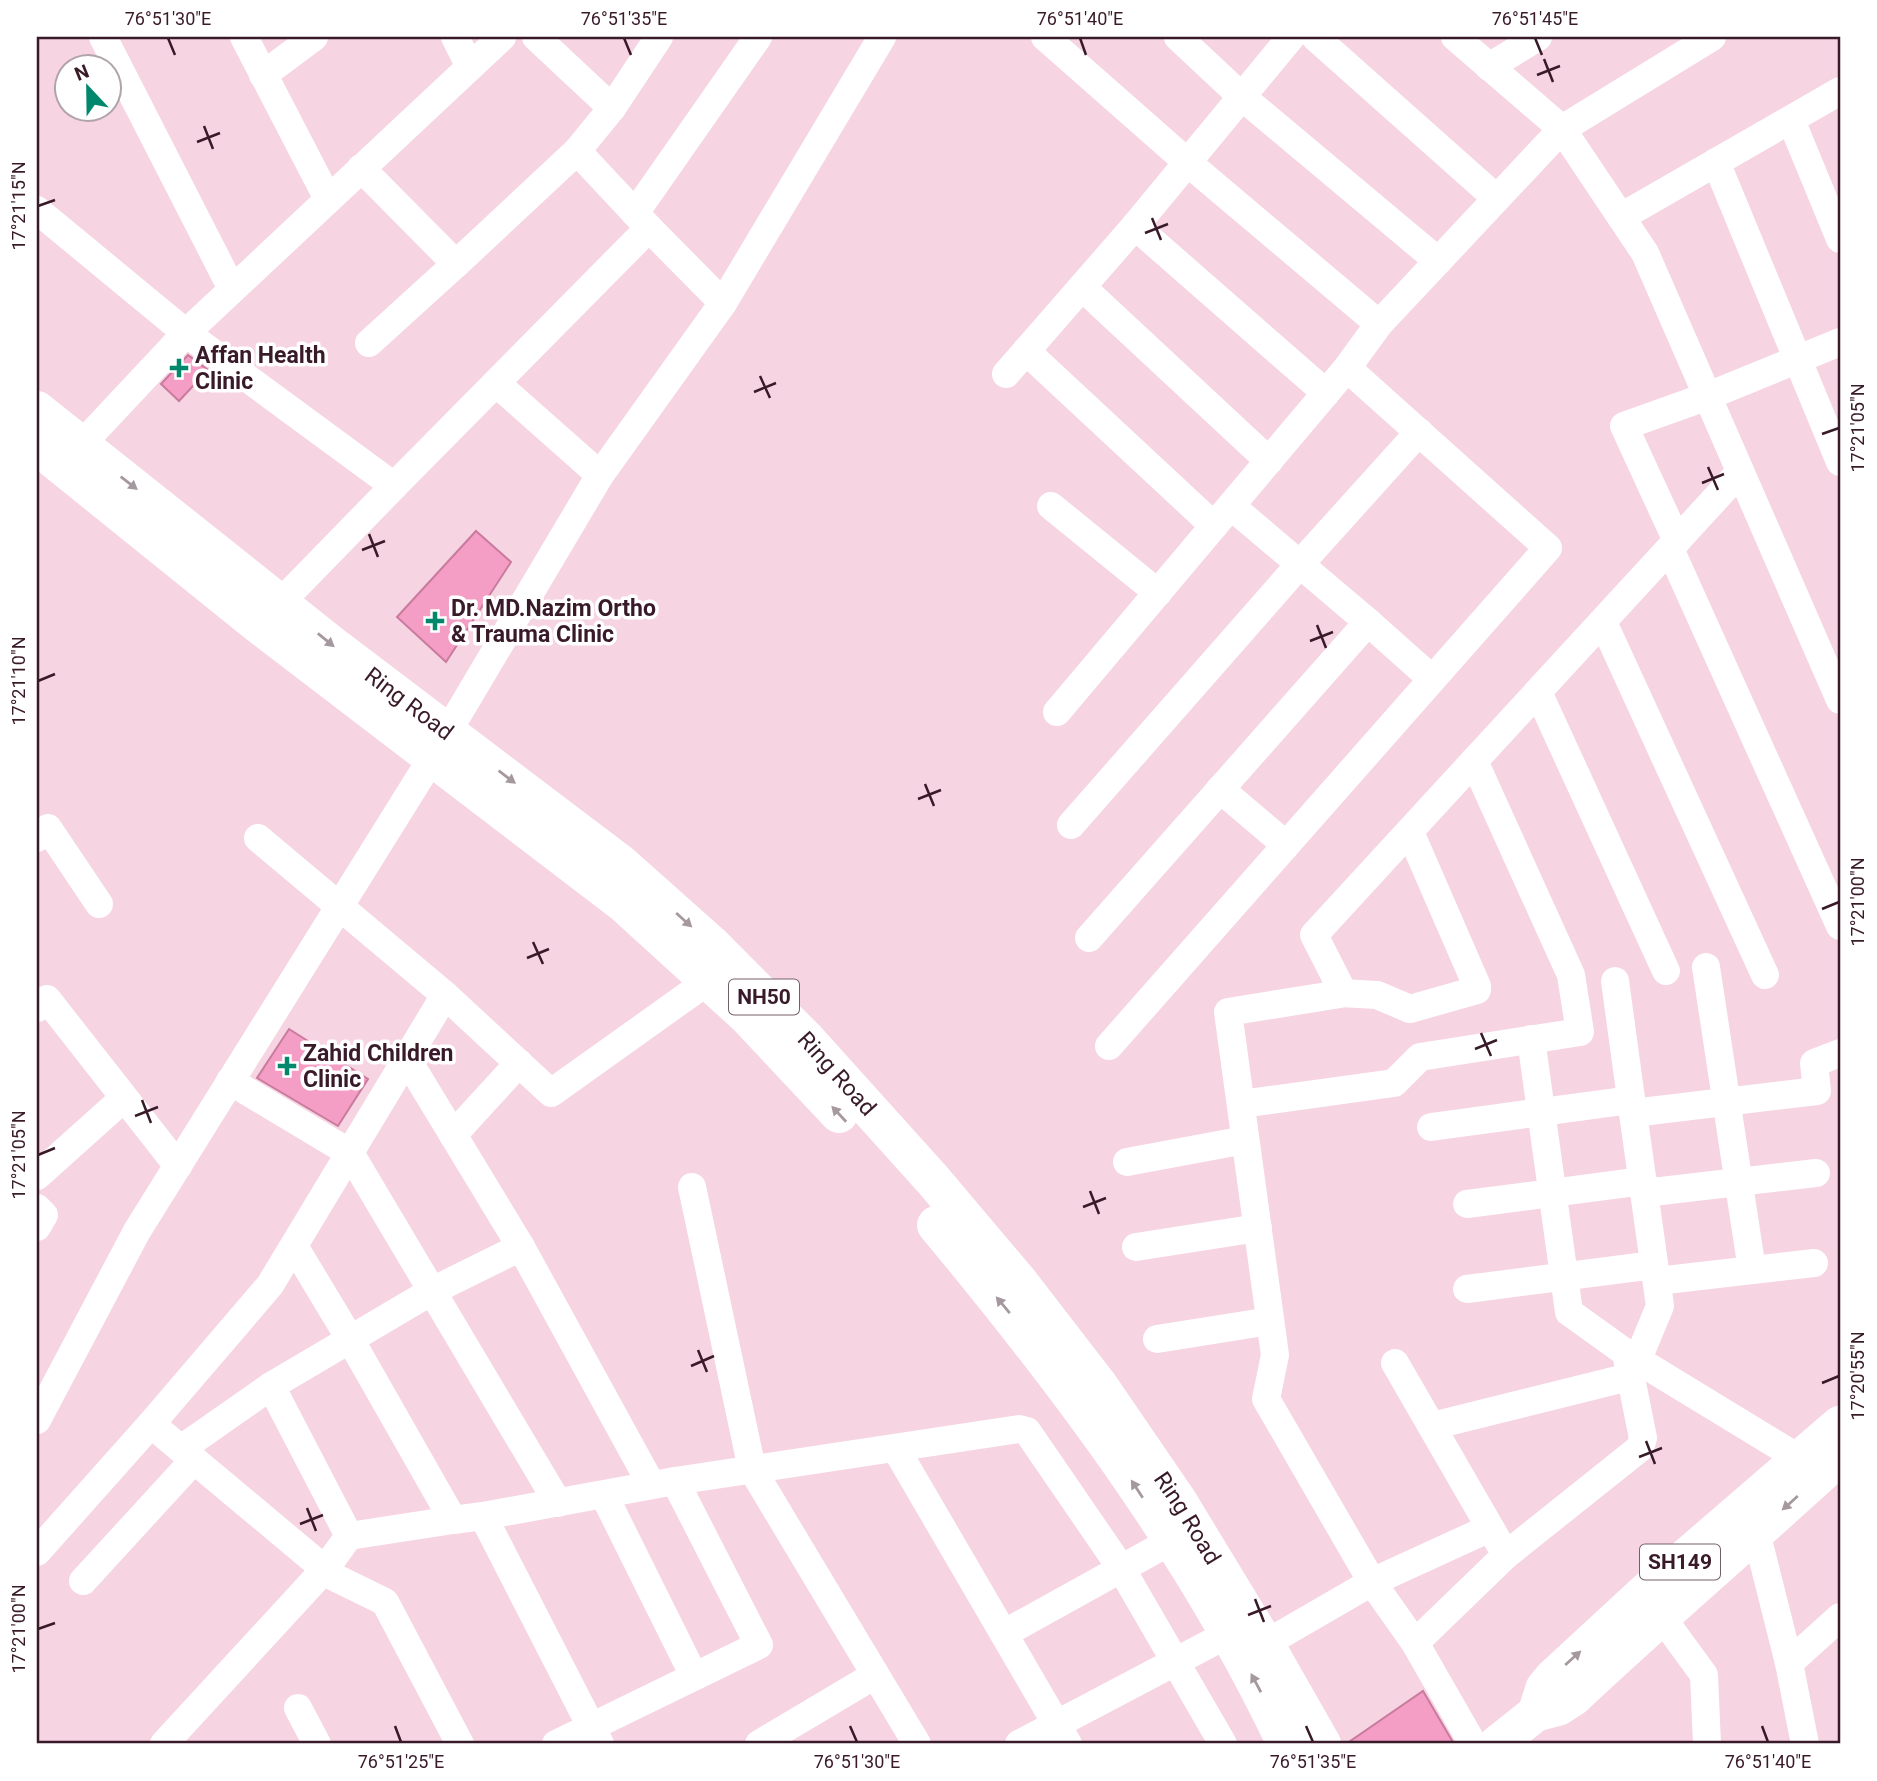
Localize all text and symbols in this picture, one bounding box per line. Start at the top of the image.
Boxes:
text: 76°51'30"E [125,8,211,29]
text: 76°51'35"E [581,8,667,29]
text: 76°51'40"E [1037,8,1123,29]
text: 76°51'45"E [1492,8,1578,29]
north arrow [52,52,122,122]
text: N [71,60,92,86]
text: 17°21'15"N [8,161,29,251]
place label: Affan Health Clinic [195,342,326,395]
marker: Affan Health Clinic [169,358,189,378]
text: 17°21'05"N [1847,383,1868,473]
one-way arrow [119,475,137,490]
place label: Dr. MD.Nazim Ortho & Trauma Clinic [451,595,656,648]
marker: Dr. MD.Nazim Ortho & Trauma Clinic [425,611,445,631]
one-way arrow [316,632,334,647]
text: 17°21'10"N [8,636,29,726]
street label: Ring Road [359,662,458,746]
one-way arrow [498,770,516,784]
text: 17°21'00"N [1847,857,1868,947]
one-way arrow [675,912,693,928]
road number: NH50 [729,979,799,1014]
street label: Ring Road [792,1026,882,1122]
place label: Zahid Children Clinic [303,1040,453,1093]
marker: Zahid Children Clinic [277,1056,297,1076]
one-way arrow [831,1105,847,1123]
text: 17°21'05"N [8,1110,29,1200]
one-way arrow [996,1297,1011,1314]
text: 17°20'55"N [1847,1331,1868,1421]
street label: Ring Road [1148,1467,1226,1569]
one-way arrow [1131,1479,1144,1499]
one-way arrow [1781,1495,1799,1511]
road number: SH149 [1640,1544,1720,1580]
text: 17°21'00"N [8,1584,29,1674]
one-way arrow [1564,1650,1582,1666]
one-way arrow [1250,1673,1262,1693]
text: 76°51'25"E [358,1751,444,1772]
text: 76°51'30"E [814,1751,900,1772]
text: 76°51'35"E [1270,1751,1356,1772]
text: 76°51'40"E [1725,1751,1811,1772]

